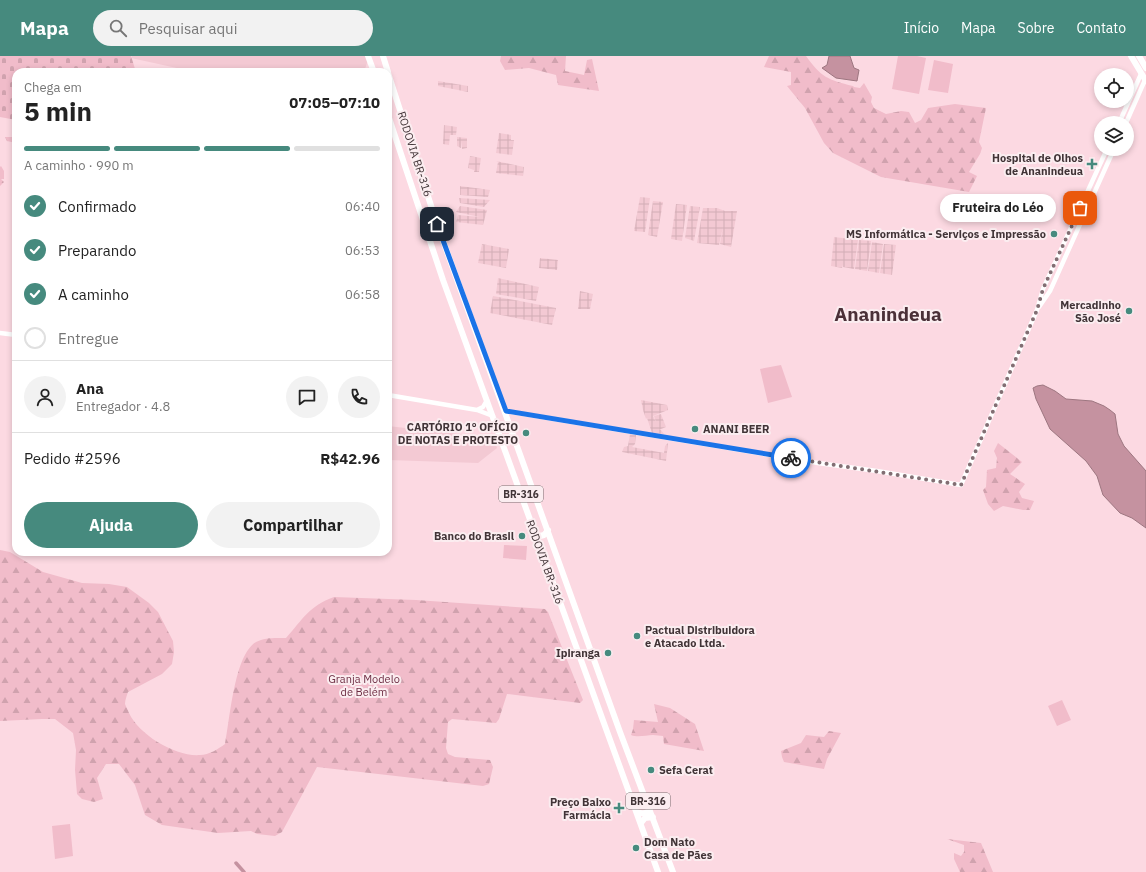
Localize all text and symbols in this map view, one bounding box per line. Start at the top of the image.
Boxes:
search box [93,10,373,46]
text: Mapa [20,16,69,40]
icon: search [107,17,129,39]
text: Pesquisar aqui [139,19,237,38]
text: Início [904,19,939,37]
text: Mapa [961,19,996,37]
text: Sobre [1018,19,1054,37]
text: Contato [1076,19,1126,37]
map controls [1094,68,1134,156]
button: locate [1094,68,1134,108]
text: Chega em [24,79,82,96]
text: 07:05–07:10 [289,93,380,112]
text: 5 min [24,94,92,128]
street label: RODOVIA BR-316 [395,110,435,198]
button: layers [1094,116,1134,156]
place label: Hospital de Olhos de Ananindeua [992,151,1083,178]
text: A caminho · 990 m [24,157,134,174]
marker: Hospital de Olhos de Ananindeua [1086,158,1098,170]
pin [1063,191,1097,225]
callout: Fruteira do Léo [940,194,1056,222]
icon: check [24,195,46,217]
text: Confirmado [58,197,136,216]
icon: bag [1069,197,1091,219]
text: 06:40 [345,198,380,215]
text: Fruteira do Léo [952,199,1044,216]
pin [420,207,454,241]
icon: home [426,213,448,235]
place label: MS Informática - Serviços e Impressão [846,227,1046,241]
marker: MS Informática - Serviços e Impressão [1049,229,1059,239]
icon: check [24,239,46,261]
text: Preparando [58,241,136,260]
text: 06:53 [345,242,380,259]
icon: check [24,283,46,305]
text: A caminho [58,285,129,304]
text: 06:58 [345,286,380,303]
place label: Mercadinho São José [1060,298,1121,325]
district label: Ananindeua [834,302,942,326]
marker: Mercadinho São José [1124,306,1134,316]
text: Entregue [58,329,119,348]
button: person [24,376,66,418]
button: chat [286,376,328,418]
button: phone [338,376,380,418]
text: Ana [76,379,104,398]
text: Entregador · 4.8 [76,398,170,415]
place label: CARTÓRIO 1º OFÍCIO DE NOTAS E PROTESTO [398,419,518,447]
place label: ANANI BEER [703,422,769,436]
marker: ANANI BEER [690,424,700,434]
marker: CARTÓRIO 1º OFÍCIO DE NOTAS E PROTESTO [521,428,531,438]
courier [771,438,811,478]
icon: bike [780,447,802,469]
text: Pedido #2596 [24,449,121,468]
text: R$42.96 [320,449,380,468]
road number: BR-316 [499,486,543,502]
button: Ajuda [24,502,198,548]
button: Compartilhar [206,502,380,548]
street label: RODOVIA BR-316 [523,518,567,606]
place label: Banco do Brasil [434,529,515,543]
marker: Banco do Brasil [517,531,527,541]
place label: Pactual Distribuidora e Atacado Ltda. [645,623,755,650]
marker: Pactual Distribuidora e Atacado Ltda. [632,631,642,641]
place label: Ipiranga [556,646,600,660]
marker: Ipiranga [603,648,613,658]
park label: Granja Modelo de Belém [328,672,400,699]
place label: Sefa Cerat [659,763,713,777]
marker: Sefa Cerat [646,765,656,775]
road number: BR-316 [626,793,670,809]
place label: Preço Baixo Farmácia [550,795,611,822]
marker: Preço Baixo Farmácia [614,803,624,813]
place label: Dom Nato Casa de Pães [644,835,713,862]
marker: Dom Nato Casa de Pães [631,843,641,853]

